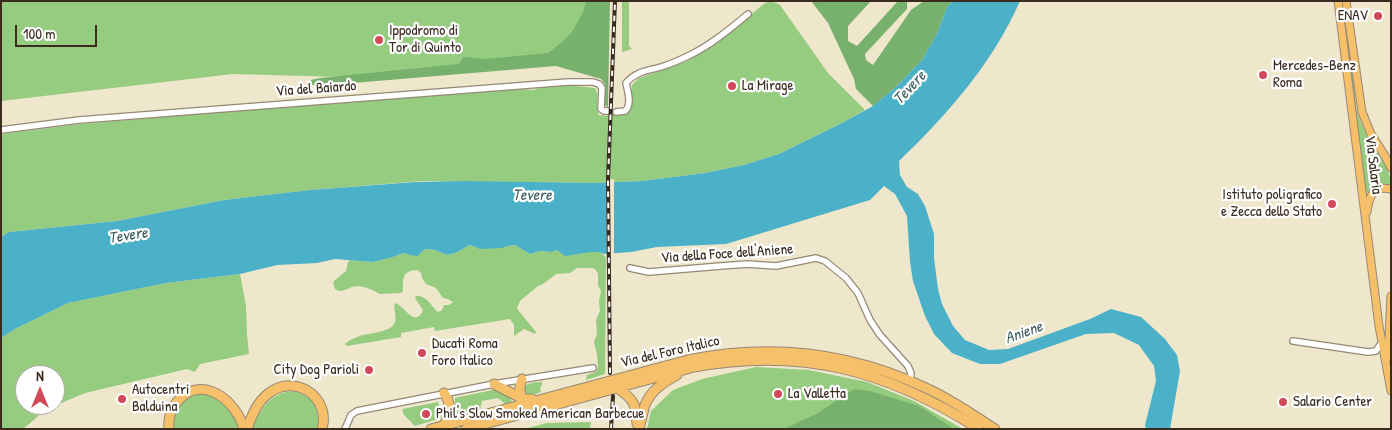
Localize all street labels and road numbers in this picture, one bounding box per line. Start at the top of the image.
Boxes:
street label: Via del Baiardo [275,77,357,101]
street label: Via Salaria [1360,135,1386,195]
street label: Via della Foce dell'Aniene [660,240,794,268]
street label: Via del Foro Italico [619,332,721,372]

